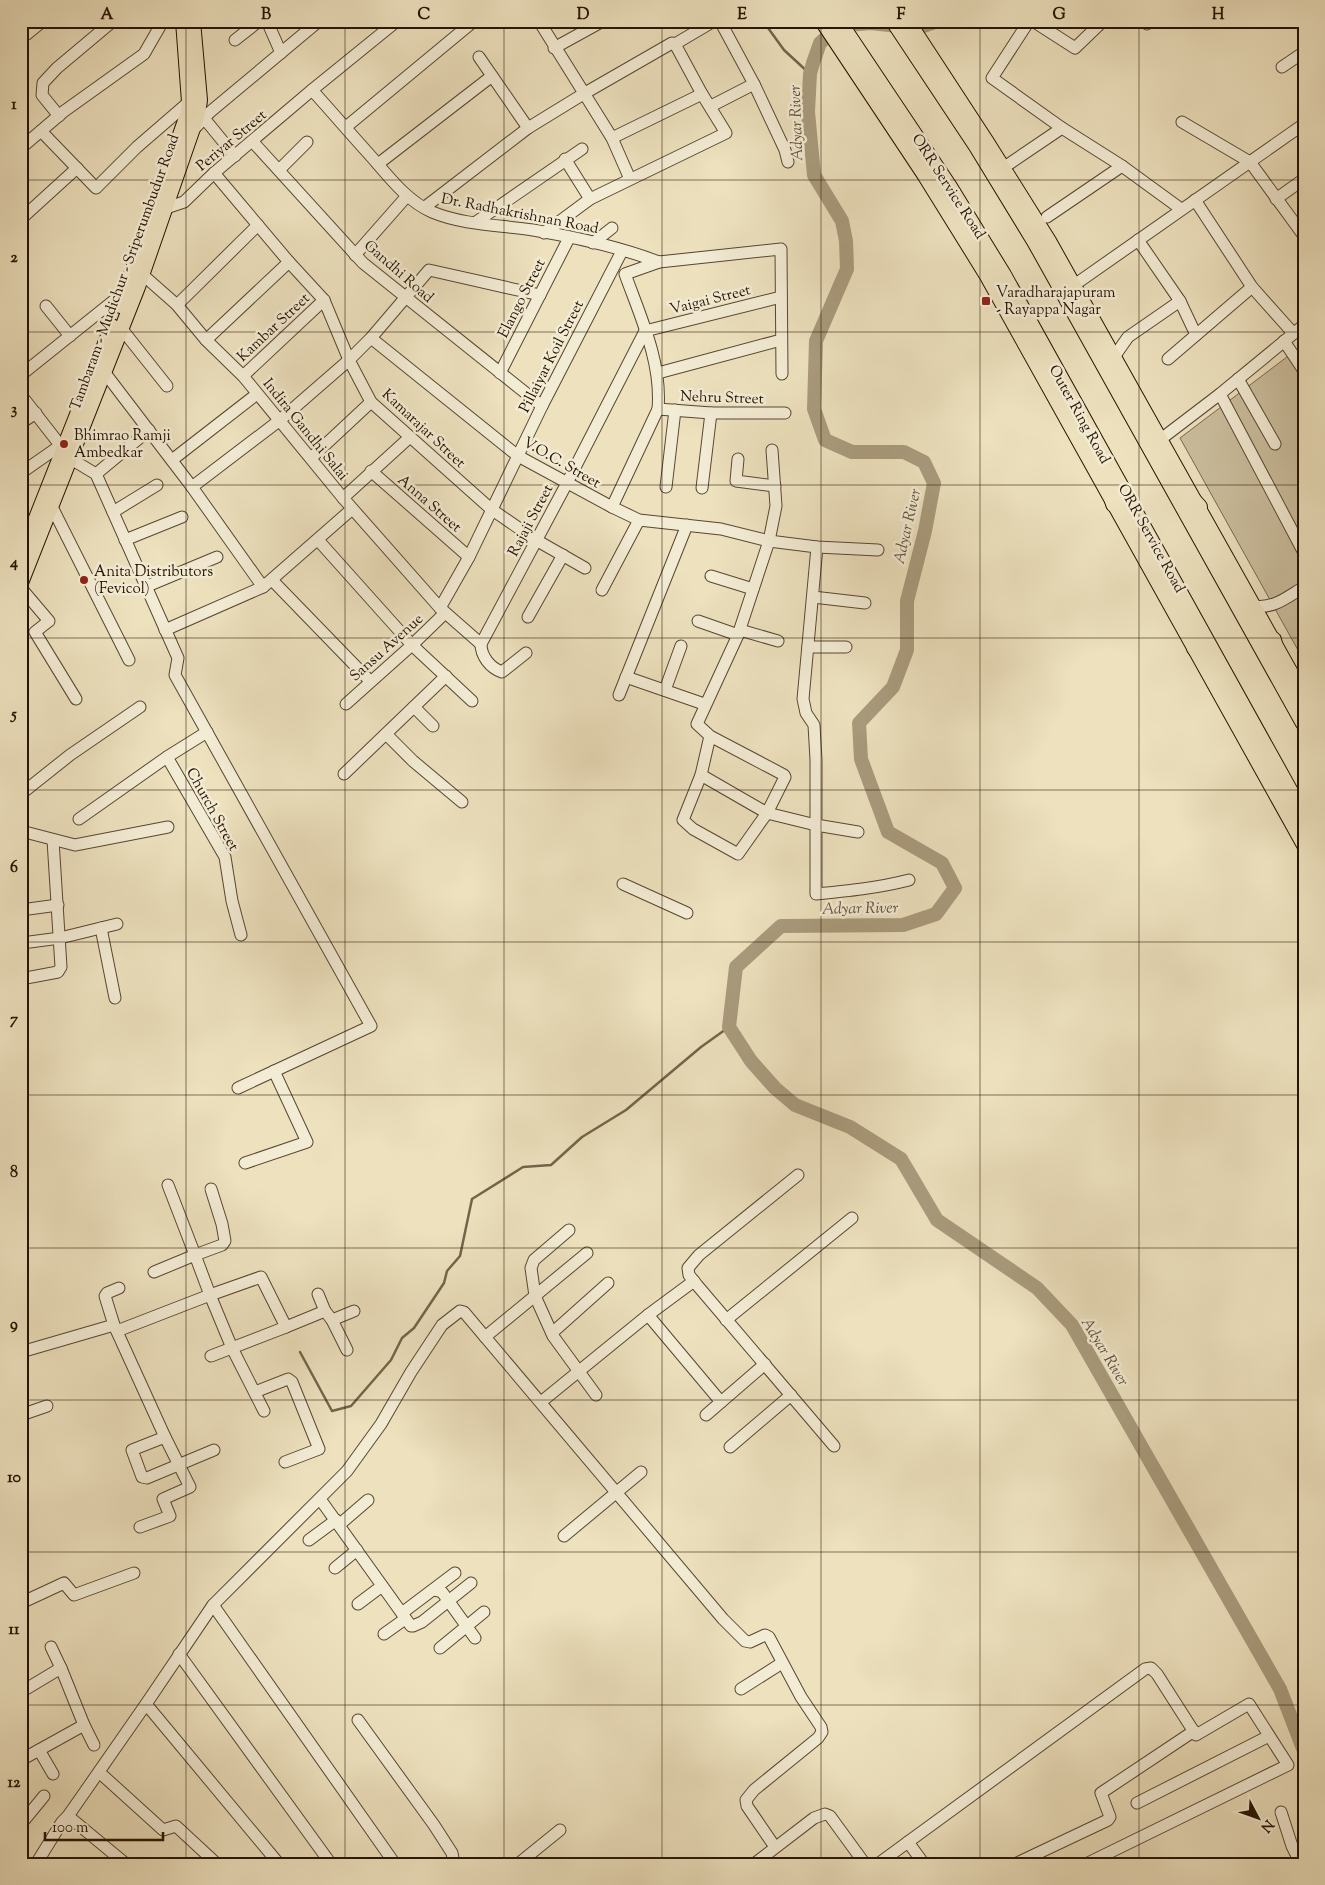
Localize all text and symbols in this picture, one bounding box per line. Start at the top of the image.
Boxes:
text: A [101,4,114,27]
text: B [261,4,271,27]
text: C [418,4,431,27]
text: D [577,4,590,27]
text: E [737,4,747,27]
text: F [897,4,906,27]
text: G [1052,4,1066,27]
text: H [1212,4,1225,27]
water label: Adyar River [785,84,810,162]
text: 1 [11,94,17,117]
street label: Periyar Street [192,105,272,177]
street label: ORR Service Road [906,130,990,244]
street label: Tambaram - Mudichur - Sriperumbudur Road [65,131,186,414]
street label: Dr. Radhakrishnan Road [439,189,601,240]
street label: Gandhi Road [359,236,438,309]
text: 2 [10,247,18,270]
street label: Elango Street [493,255,551,342]
street label: Vaigai Street [668,280,753,321]
place label: Varadharajapuram - Rayappa Nagar [996,283,1116,321]
street label: Kambar Street [233,289,315,367]
marker: Varadharajapuram - Rayappa Nagar [980,295,992,307]
street label: Pillaiyar Koil Street [515,297,590,417]
street label: Outer Ring Road [1043,361,1115,469]
street label: Indira Gandhi Salai [257,374,353,485]
street label: Kamarajar Street [376,385,470,473]
street label: Nehru Street [680,387,764,410]
text: 3 [11,399,18,422]
place label: Bhimrao Ramji Ambedkar [74,426,171,464]
street label: V.O.C. Street [519,433,604,494]
marker: Bhimrao Ramji Ambedkar [58,438,70,450]
street label: Anna Street [392,470,466,538]
street label: ORR Service Road [1112,480,1190,598]
street label: Rajaji Street [504,481,559,560]
water label: Adyar River [889,486,928,566]
text: 4 [9,552,18,575]
place label: Anita Distributors (Fevicol) [94,562,213,600]
marker: Anita Distributors (Fevicol) [78,574,90,586]
street label: Sansu Avenue [346,609,428,687]
text: 5 [9,704,17,727]
street label: Church Street [180,764,243,855]
text: 6 [10,857,18,880]
water label: Adyar River [822,897,899,922]
text: 7 [10,1009,19,1032]
text: 8 [10,1162,18,1185]
text: 9 [10,1314,18,1337]
water label: Adyar River [1074,1314,1134,1391]
text: 10 [7,1467,21,1490]
text: 11 [9,1619,20,1642]
text: 12 [8,1772,21,1795]
north arrow [1232,1792,1282,1842]
scale bar [45,1810,162,1842]
text: N [1255,1814,1278,1836]
text: 100 m [52,1818,89,1839]

